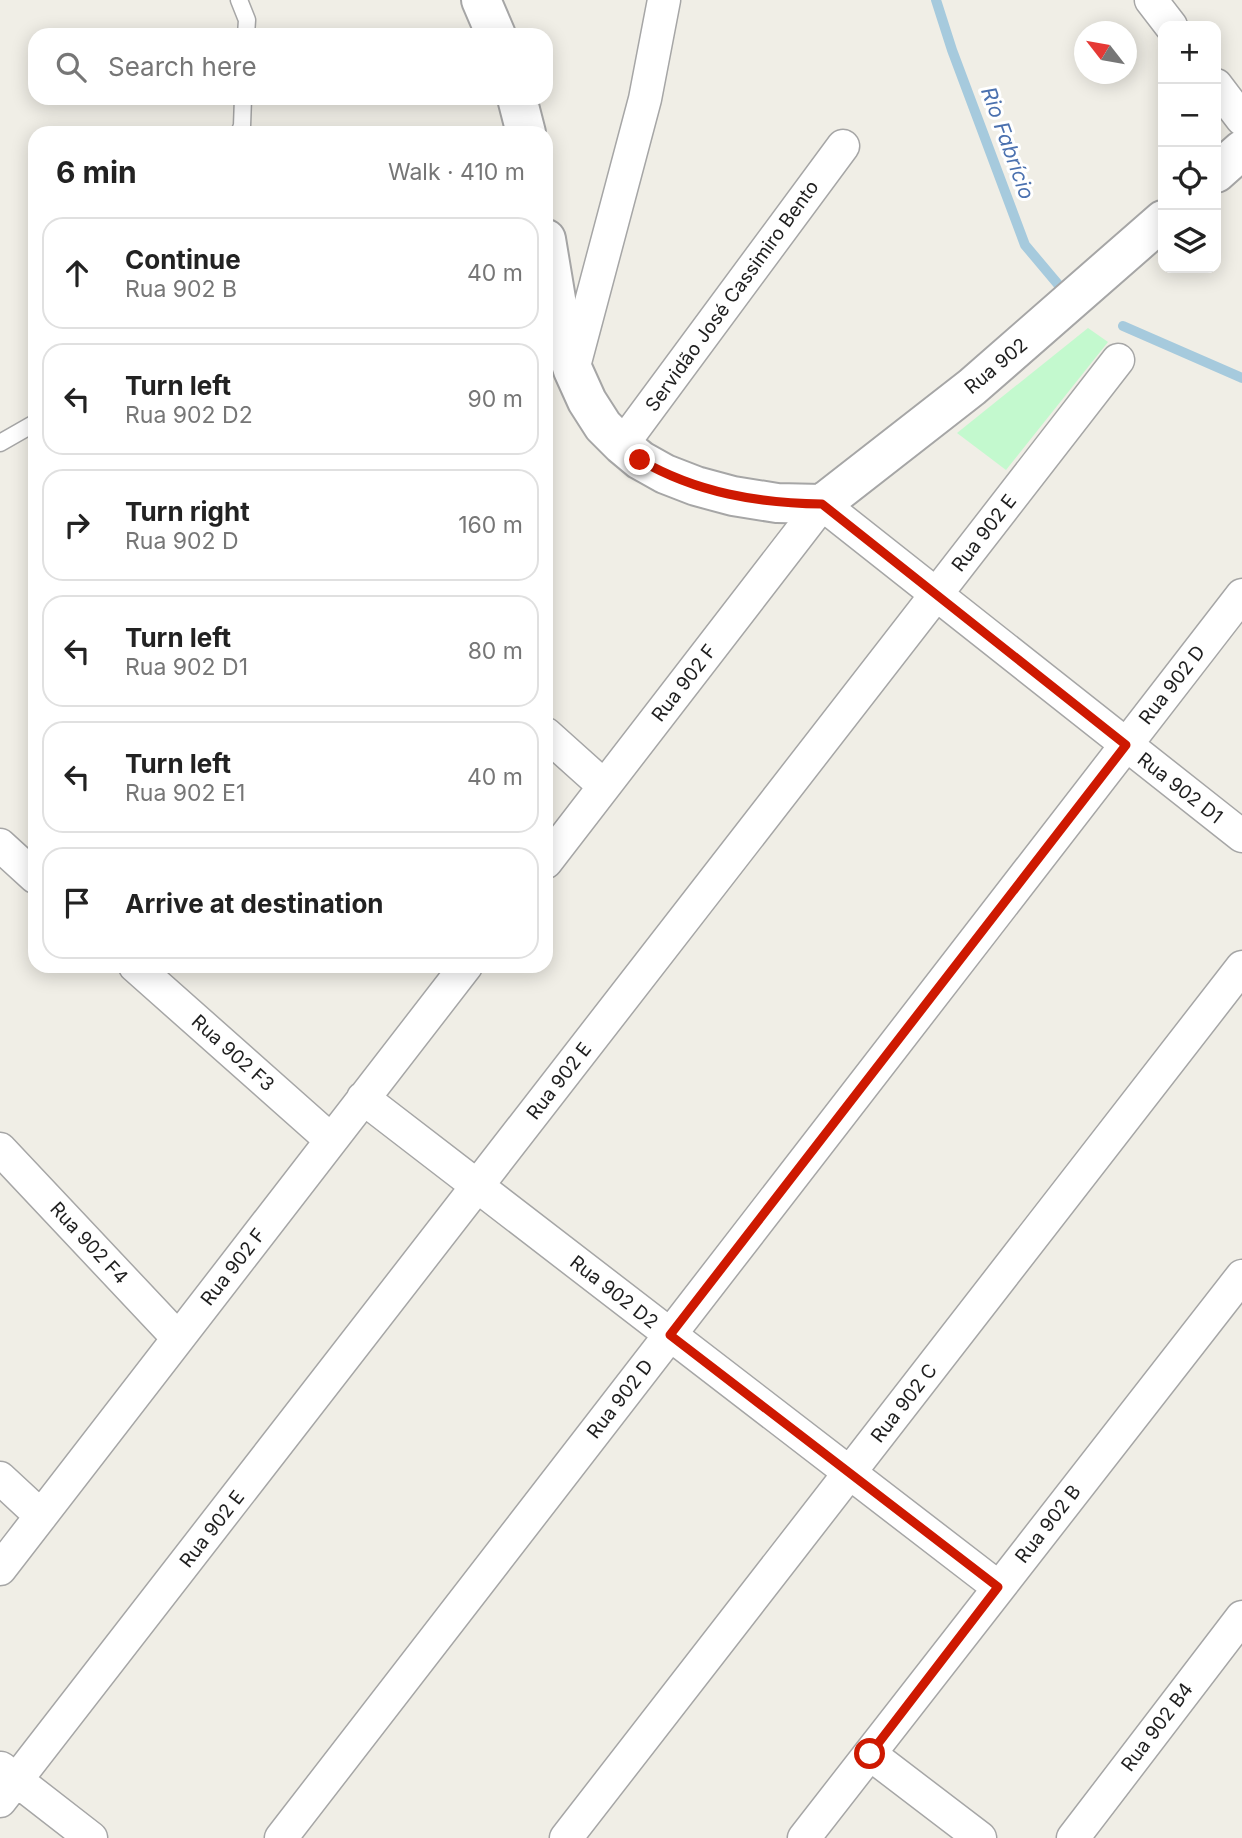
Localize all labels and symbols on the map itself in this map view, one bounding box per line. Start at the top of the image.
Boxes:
north arrow [1074,21,1137,84]
water label: Rio Fabrício [976,84,1040,202]
street label: Servidão José Cassimiro Bento [640,176,824,416]
street label: Rua 902 [960,333,1032,399]
route end [624,444,655,475]
street label: Rua 902 E [947,490,1021,576]
street label: Rua 902 F [647,640,721,726]
street label: Rua 902 D [1134,641,1210,729]
street label: Rua 902 D1 [1133,748,1227,828]
street label: Rua 902 F3 [187,1010,279,1096]
street label: Rua 902 E [522,1038,596,1124]
street label: Rua 902 F4 [45,1197,133,1289]
street label: Rua 902 F [196,1224,270,1310]
street label: Rua 902 D2 [565,1250,663,1334]
street label: Rua 902 D [582,1355,658,1443]
street label: Rua 902 C [866,1359,942,1447]
street label: Rua 902 B [1010,1480,1086,1568]
street label: Rua 902 E [175,1486,249,1572]
street label: Rua 902 B4 [1116,1678,1198,1776]
route start [854,1738,885,1769]

